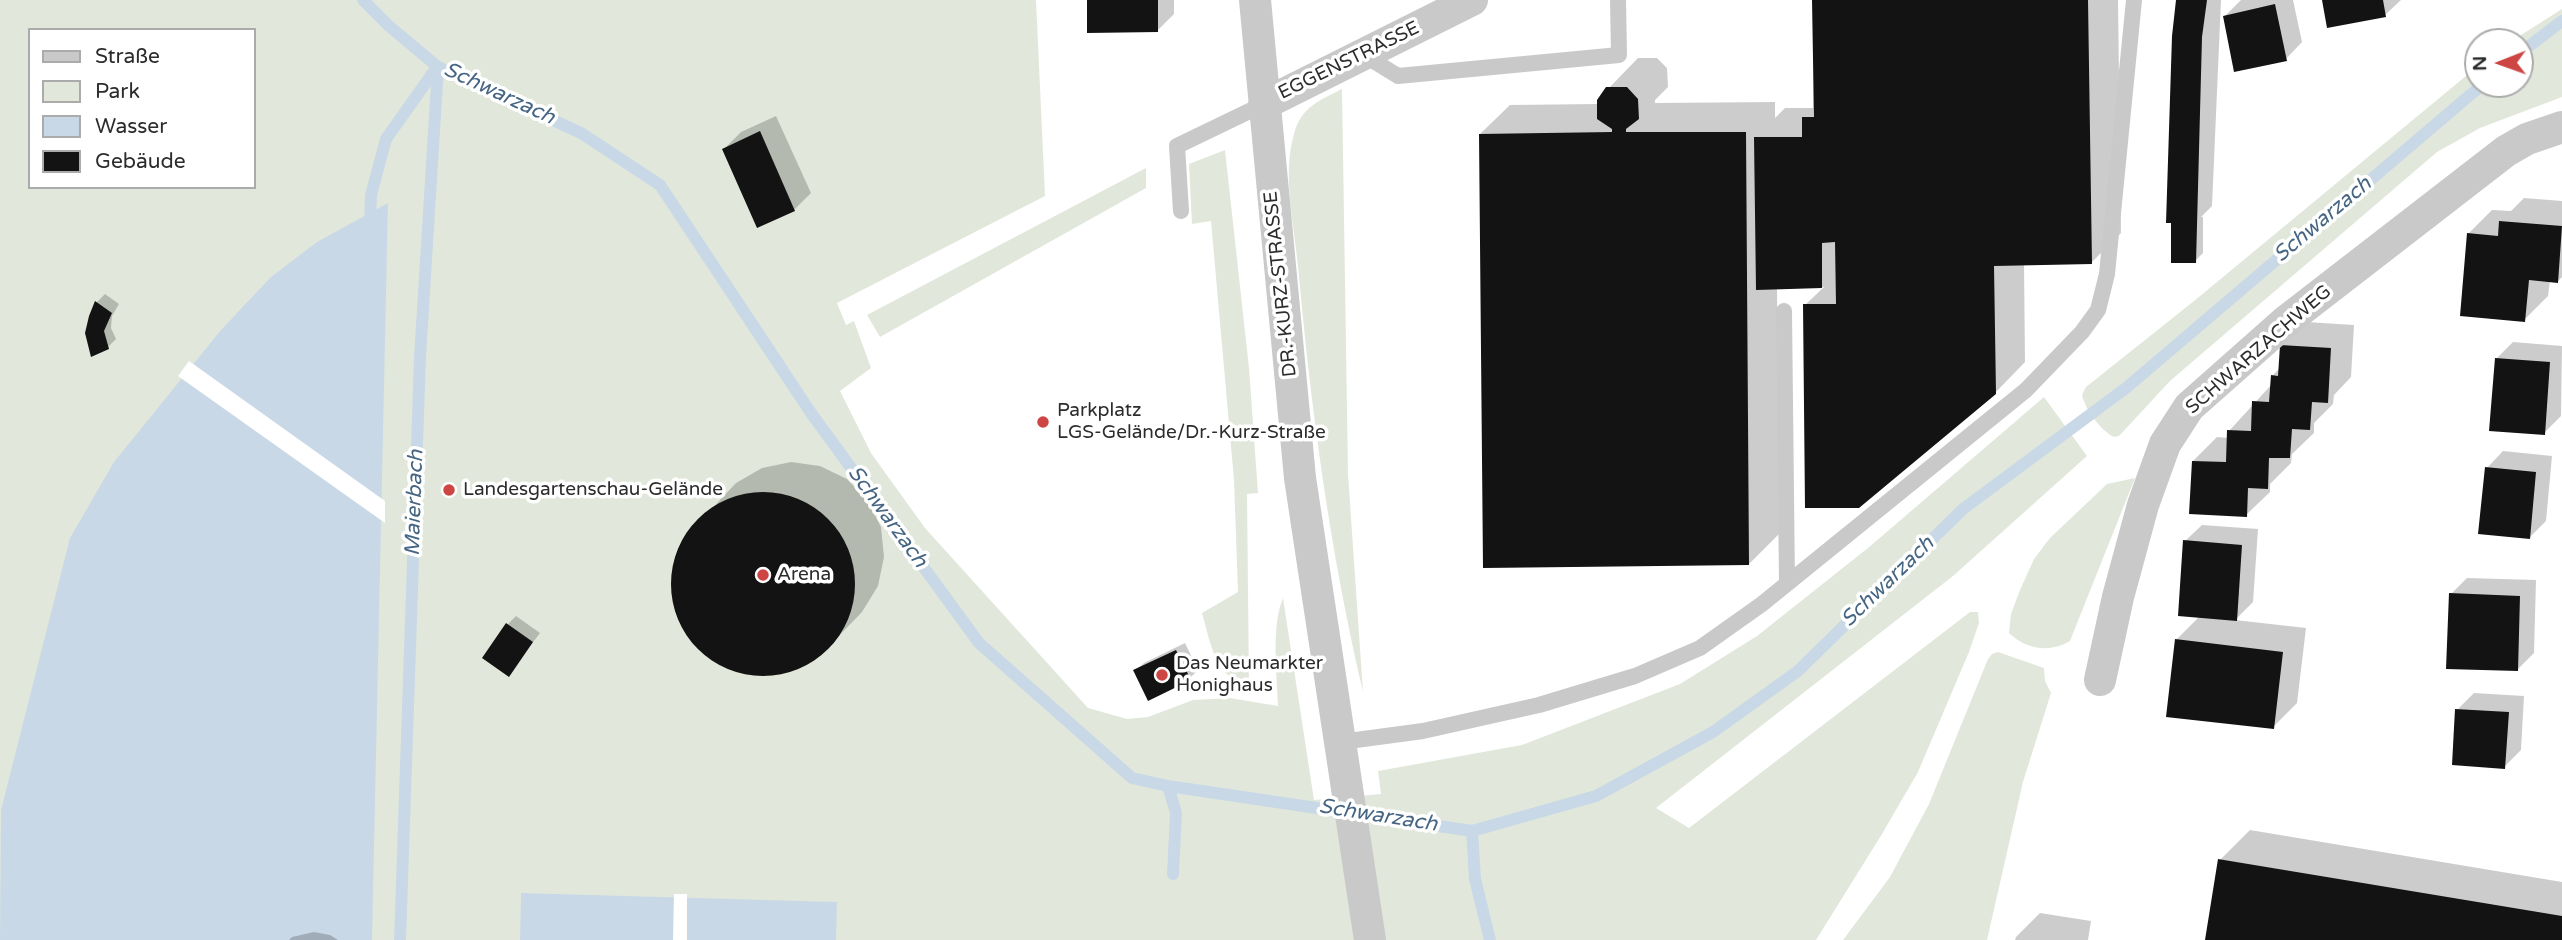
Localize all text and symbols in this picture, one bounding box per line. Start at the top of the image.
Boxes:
street label: EGGENSTRASSE [1275,17,1423,105]
legend [28,28,256,189]
north arrow [2464,28,2534,98]
text: Straße [95,44,160,69]
text: N [2469,56,2491,71]
water label: Schwarzach [440,57,558,131]
text: Park [95,79,140,104]
text: Wasser [95,114,167,139]
text: Gebäude [95,149,186,174]
water label: Schwarzach [2269,172,2377,268]
street label: DR.-KURZ-STRASSE [1260,190,1302,378]
street label: SCHWARZACHWEG [2182,281,2336,419]
place label: Parkplatz LGS-Gelände/Dr.-Kurz-Straße [1057,400,1326,444]
marker: Parkplatz LGS-Gelände/Dr.-Kurz-Straße [1035,414,1051,430]
water label: Maierbach [401,449,429,557]
water label: Schwarzach [842,461,932,573]
place label: Landesgartenschau-Gelände [463,479,723,501]
marker: Landesgartenschau-Gelände [441,482,457,498]
water label: Schwarzach [1836,531,1940,633]
place label: Arena [777,564,831,586]
marker: Arena [755,567,771,583]
place label: Das Neumarkter Honighaus [1176,653,1323,697]
marker: Das Neumarkter Honighaus [1154,667,1170,683]
water label: Schwarzach [1317,794,1439,838]

